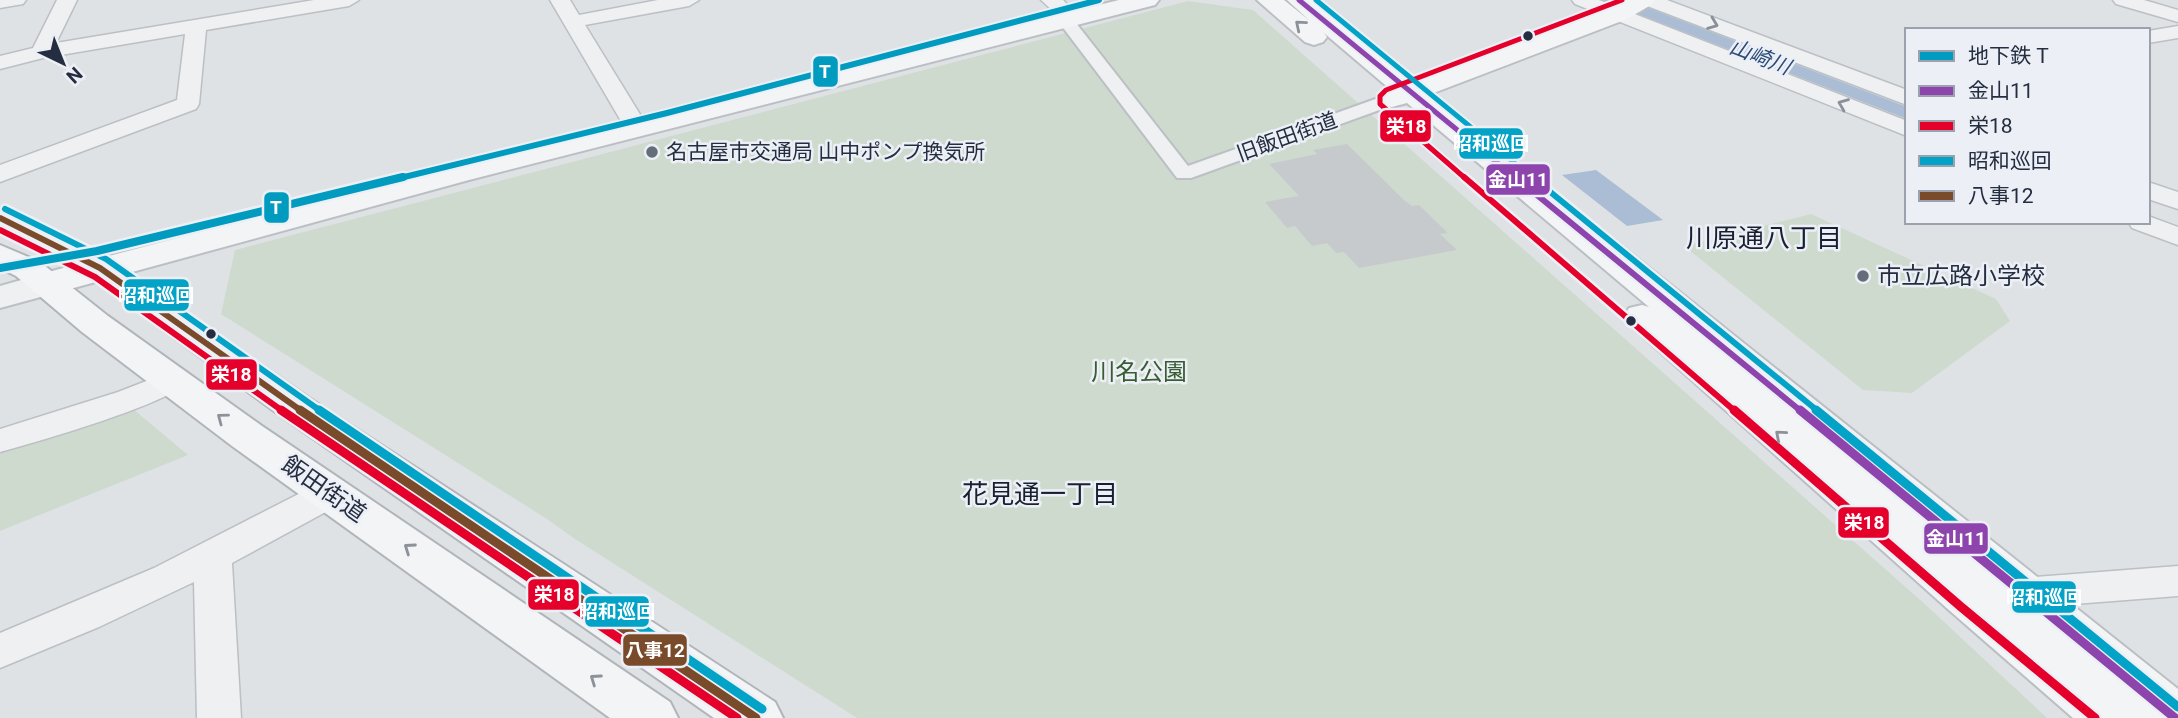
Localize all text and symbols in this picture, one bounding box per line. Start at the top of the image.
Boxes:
one-way arrow [1706,16,1718,30]
one-way arrow [1295,21,1308,33]
north arrow [28,28,98,98]
legend [1905,28,2150,224]
unlabelled marker [1521,29,1535,43]
water label: 山崎川 [1726,35,1796,80]
text: 地下鉄 T [1968,44,2049,68]
line badge: T [812,55,839,88]
text: T [819,60,831,83]
text: N [62,62,87,88]
text: 金山11 [1968,79,2034,103]
one-way arrow [1838,98,1850,112]
street label: 旧飯田街道 [1234,108,1340,166]
line badge: 栄18 [1379,109,1432,143]
text: 栄18 [1968,114,2013,138]
text: 栄18 [1386,115,1426,138]
line badge: 昭和巡回 [1458,127,1524,160]
text: 昭和巡回 [1453,132,1529,155]
place label: 名古屋市交通局 山中ポンプ換気所 [666,140,986,164]
marker: 名古屋市交通局 山中ポンプ換気所 [644,144,660,160]
text: 昭和巡回 [1968,149,2052,173]
line badge: 金山11 [1485,163,1551,196]
text: 金山11 [1488,168,1548,191]
text: 八事12 [1968,184,2034,208]
line badge: T [263,191,290,224]
text: T [270,196,282,219]
district label: 川原通八丁目 [1686,223,1842,253]
place label: 市立広路小学校 [1877,262,2045,290]
marker: 市立広路小学校 [1855,268,1871,284]
line badge: 昭和巡回 [123,278,190,312]
text: 昭和巡回 [118,284,194,307]
unlabelled marker [1624,314,1638,328]
unlabelled marker [204,327,218,341]
line badge: 栄18 [205,358,258,391]
park label: 川名公園 [1091,358,1187,386]
text: 栄18 [211,363,251,386]
one-way arrow [218,414,230,426]
one-way arrow [1775,431,1788,443]
street label: 飯田街道 [277,450,371,528]
district label: 花見通一丁目 [962,479,1118,509]
line badge: 栄18 [1837,506,1890,539]
text: 栄18 [1844,511,1884,534]
line badge: 金山11 [1923,522,1989,555]
text: 金山11 [1926,527,1986,550]
one-way arrow [404,544,417,556]
line badge: 栄18 [527,578,580,611]
line badge: 昭和巡回 [2011,580,2077,614]
text: 栄18 [534,583,574,606]
text: 昭和巡回 [2006,586,2082,609]
line badge: 昭和巡回 [584,595,650,628]
text: 昭和巡回 [579,600,655,623]
line badge: 八事12 [622,633,688,667]
text: 八事12 [625,639,685,662]
one-way arrow [590,675,603,687]

